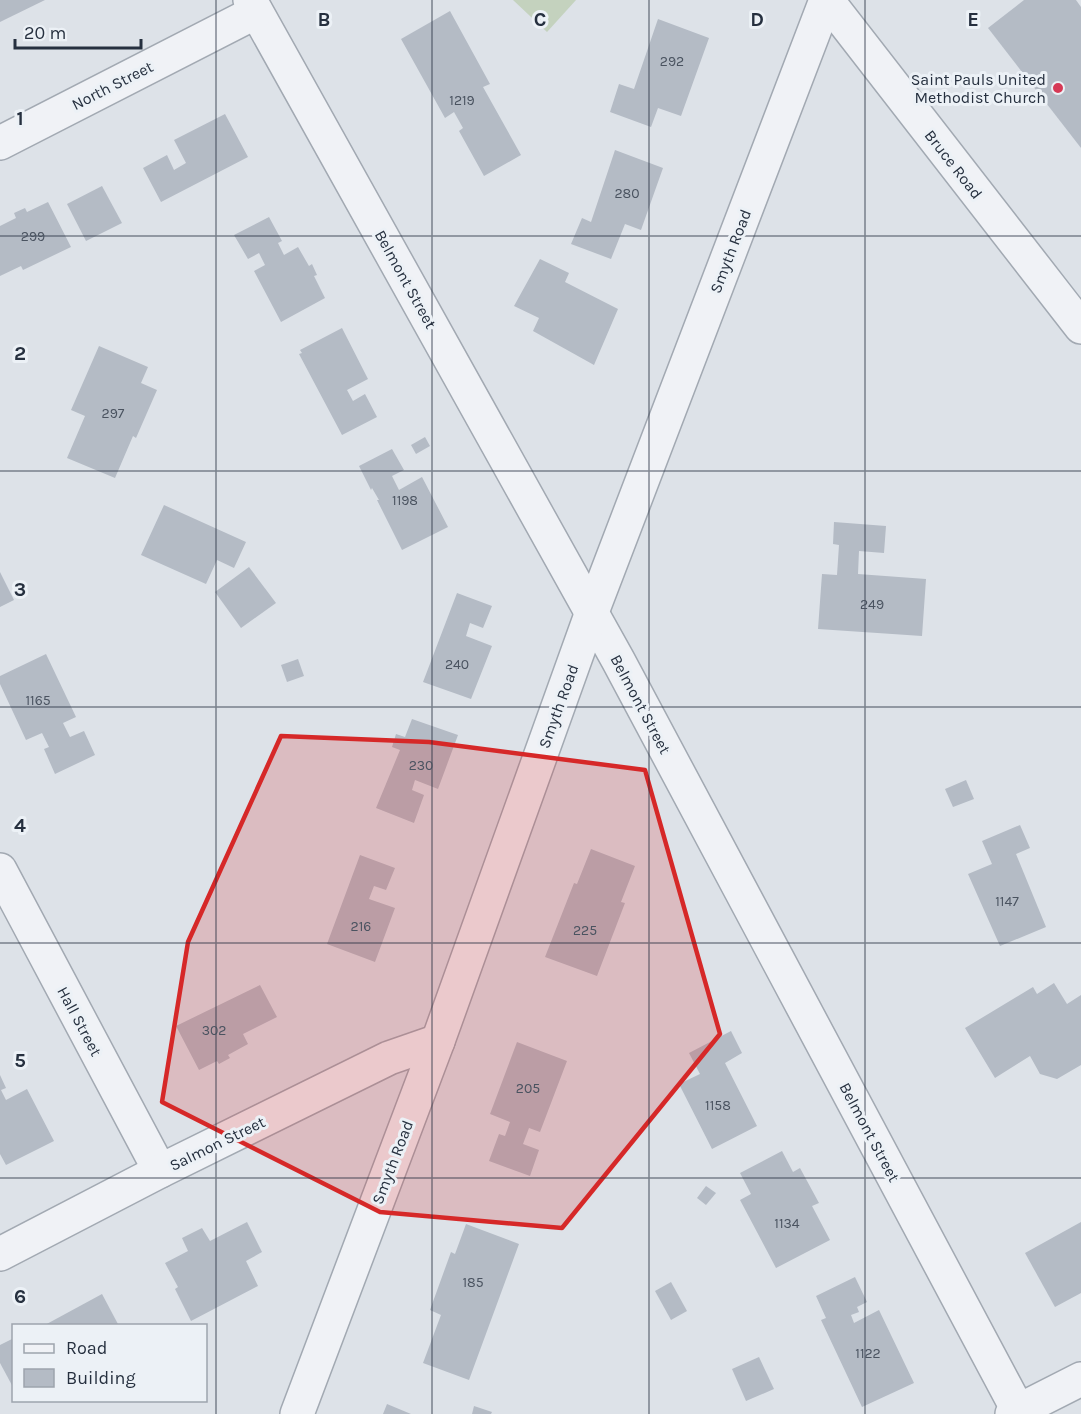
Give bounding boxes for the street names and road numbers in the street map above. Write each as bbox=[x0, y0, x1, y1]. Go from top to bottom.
street label: North Street bbox=[68, 57, 156, 114]
street label: Bruce Road bbox=[921, 126, 986, 203]
street label: Smyth Road bbox=[706, 207, 755, 296]
street label: Belmont Street bbox=[371, 227, 440, 332]
street label: Belmont Street bbox=[606, 651, 675, 757]
street label: Smyth Road bbox=[534, 661, 583, 751]
street label: Hall Street bbox=[53, 983, 106, 1059]
street label: Belmont Street bbox=[835, 1079, 904, 1185]
street label: Salmon Street bbox=[166, 1112, 268, 1175]
street label: Smyth Road bbox=[368, 1118, 417, 1207]

